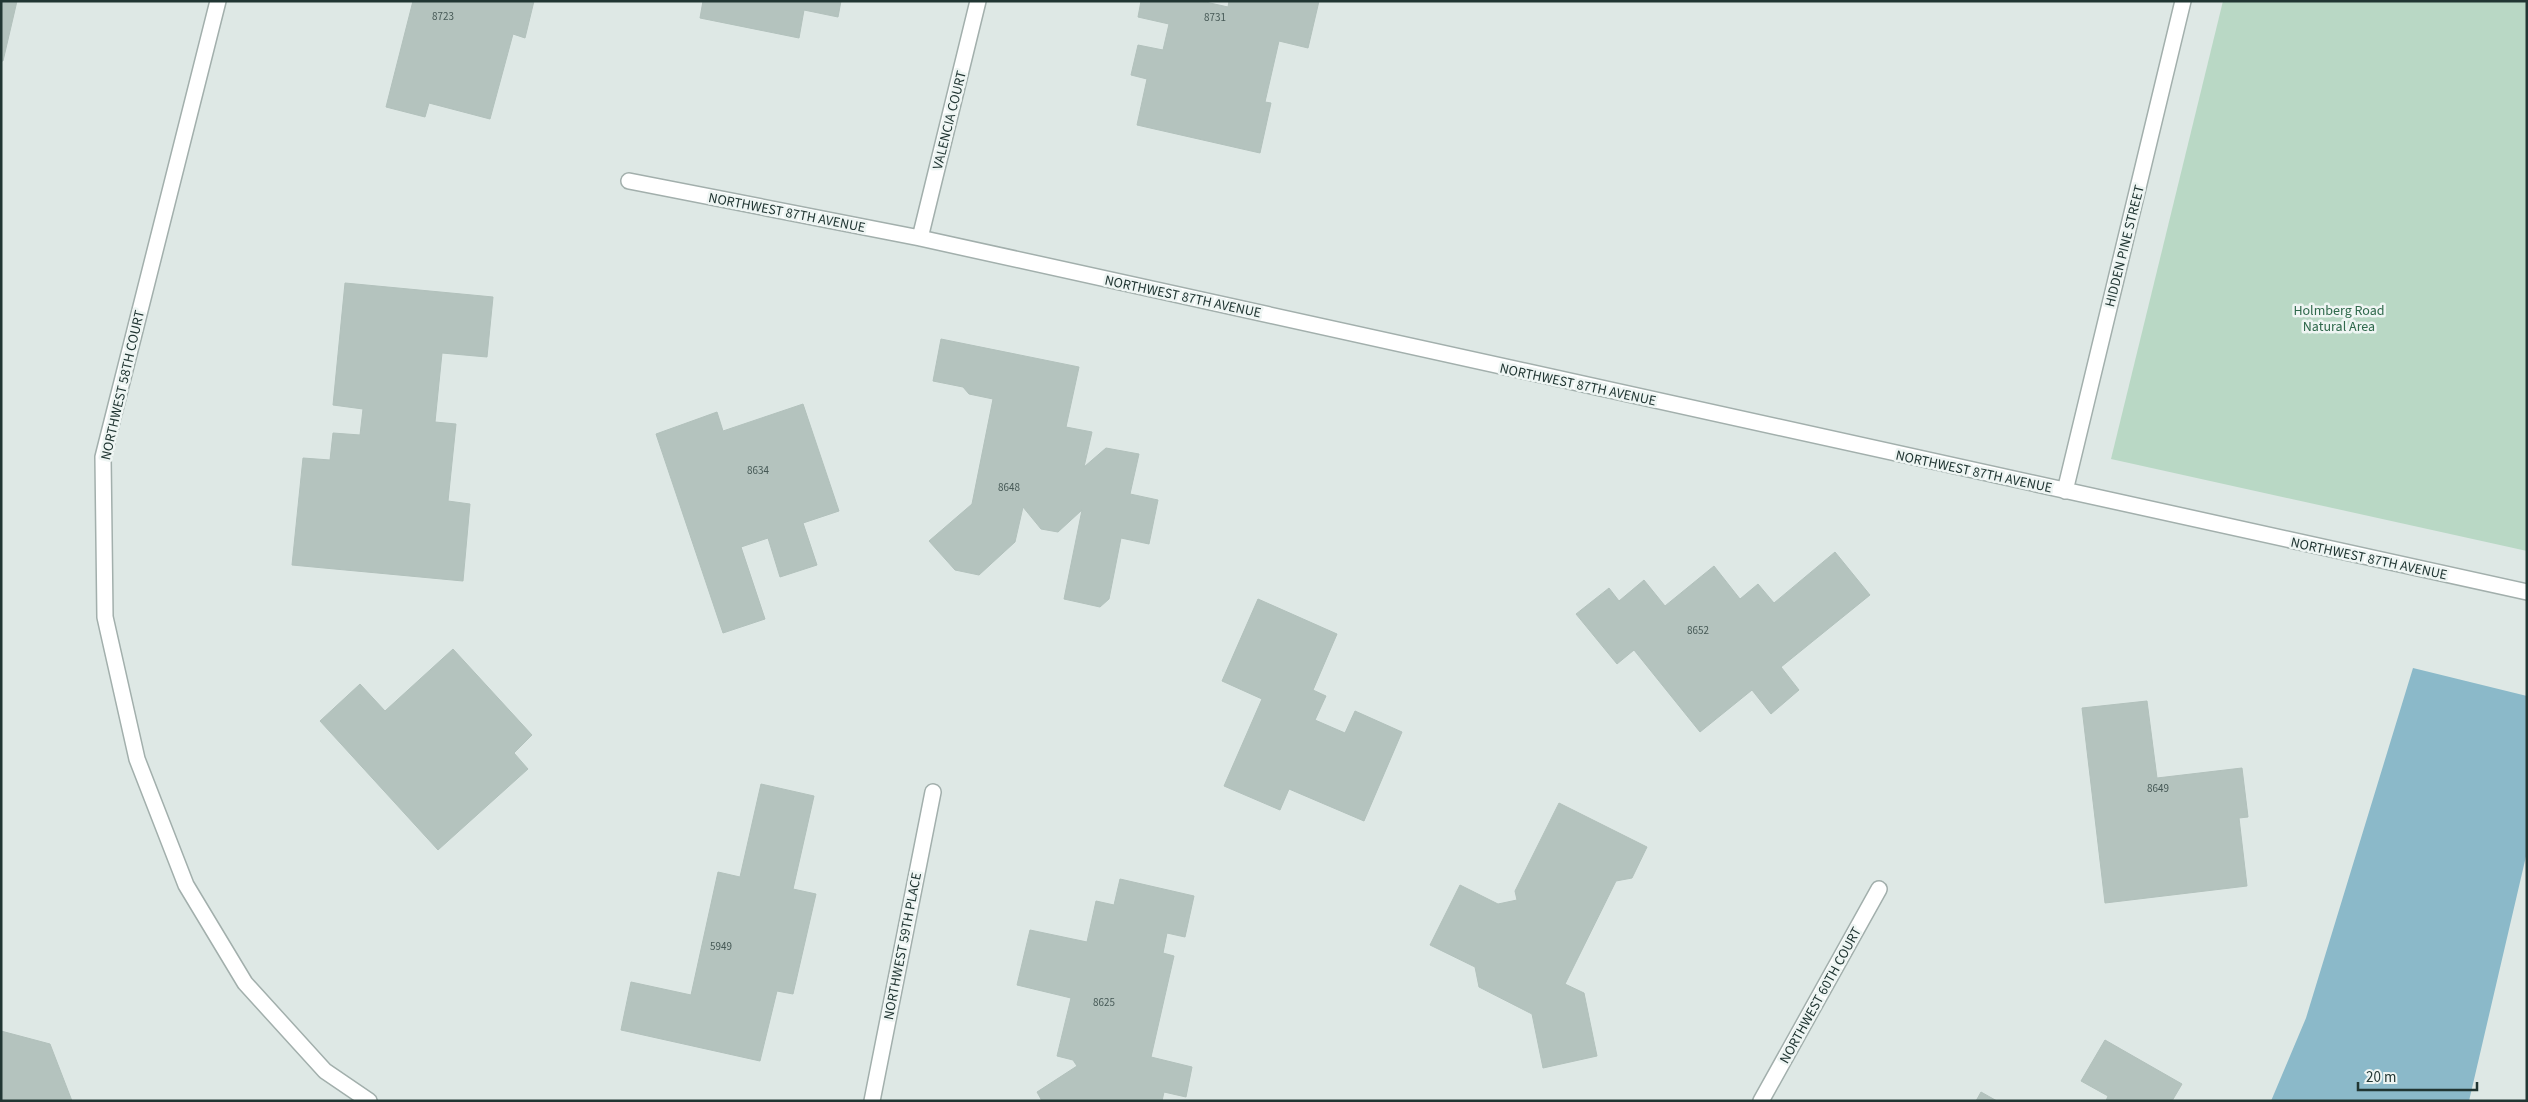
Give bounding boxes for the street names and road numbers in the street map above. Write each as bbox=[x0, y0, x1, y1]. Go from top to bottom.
street label: VALENCIA COURT bbox=[928, 68, 972, 172]
street label: HIDDEN PINE STREET bbox=[2100, 183, 2150, 309]
street label: NORTHWEST 87TH AVENUE bbox=[707, 188, 867, 238]
street label: NORTHWEST 87TH AVENUE bbox=[1103, 271, 1263, 323]
street label: NORTHWEST 58TH COURT bbox=[96, 308, 150, 462]
street label: NORTHWEST 87TH AVENUE bbox=[1498, 359, 1658, 411]
street label: NORTHWEST 87TH AVENUE bbox=[1894, 446, 2054, 498]
street label: NORTHWEST 87TH AVENUE bbox=[2289, 533, 2449, 585]
street label: NORTHWEST 59TH PLACE bbox=[879, 871, 927, 1022]
street label: NORTHWEST 60TH COURT bbox=[1775, 923, 1867, 1067]

